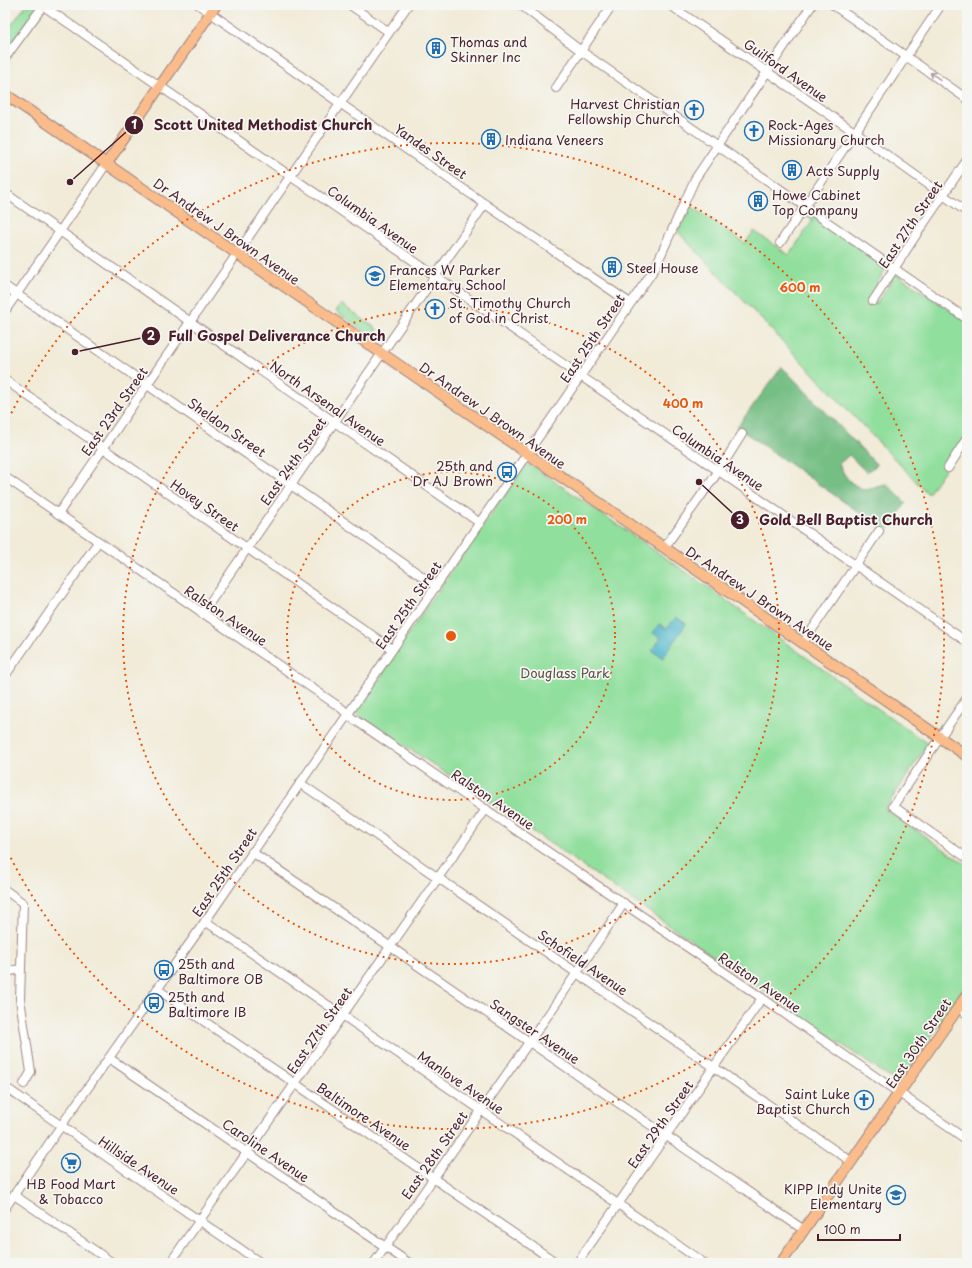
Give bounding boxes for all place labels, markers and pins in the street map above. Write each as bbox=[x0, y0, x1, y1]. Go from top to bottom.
place label: Thomas and Skinner Inc bbox=[450, 32, 527, 66]
building icon: Thomas and Skinner Inc bbox=[425, 37, 447, 59]
place label: Harvest Christian Fellowship Church bbox=[568, 94, 680, 128]
church icon: Harvest Christian Fellowship Church bbox=[683, 99, 705, 121]
callout: Scott United Methodist Church bbox=[124, 112, 381, 138]
place label: Rock-Ages Missionary Church bbox=[768, 115, 885, 149]
church icon: Rock-Ages Missionary Church bbox=[743, 120, 765, 142]
building icon: Indiana Veneers bbox=[480, 128, 502, 150]
place label: Indiana Veneers bbox=[505, 130, 604, 149]
building icon: Acts Supply bbox=[781, 159, 803, 181]
place label: Acts Supply bbox=[806, 161, 880, 180]
place label: Howe Cabinet Top Company bbox=[772, 185, 861, 219]
building icon: Howe Cabinet Top Company bbox=[747, 190, 769, 212]
building icon: Steel House bbox=[601, 256, 623, 278]
place label: Steel House bbox=[626, 258, 699, 277]
place label: Frances W Parker Elementary School bbox=[389, 260, 506, 294]
school or university icon: Frances W Parker Elementary School bbox=[364, 265, 386, 287]
place label: St. Timothy Church of God in Christ bbox=[449, 293, 571, 327]
church icon: St. Timothy Church of God in Christ bbox=[424, 298, 446, 320]
callout: Full Gospel Deliverance Church bbox=[141, 323, 394, 349]
place label: 25th and Dr AJ Brown bbox=[413, 456, 493, 490]
bus stop icon: 25th and Dr AJ Brown bbox=[496, 461, 518, 483]
callout: Gold Bell Baptist Church bbox=[730, 507, 942, 533]
centre of rings bbox=[444, 629, 458, 643]
place label: 25th and Baltimore OB bbox=[178, 954, 263, 988]
bus stop icon: 25th and Baltimore OB bbox=[153, 959, 175, 981]
place label: 25th and Baltimore IB bbox=[168, 987, 246, 1021]
bus stop icon: 25th and Baltimore IB bbox=[143, 992, 165, 1014]
place label: Saint Luke Baptist Church bbox=[756, 1084, 850, 1118]
church icon: Saint Luke Baptist Church bbox=[853, 1089, 875, 1111]
supermarket icon: HB Food Mart & Tobacco bbox=[60, 1152, 82, 1174]
place label: HB Food Mart & Tobacco bbox=[27, 1174, 115, 1208]
place label: KIPP Indy Unite Elementary bbox=[784, 1179, 882, 1213]
school or university icon: KIPP Indy Unite Elementary bbox=[885, 1184, 907, 1206]

